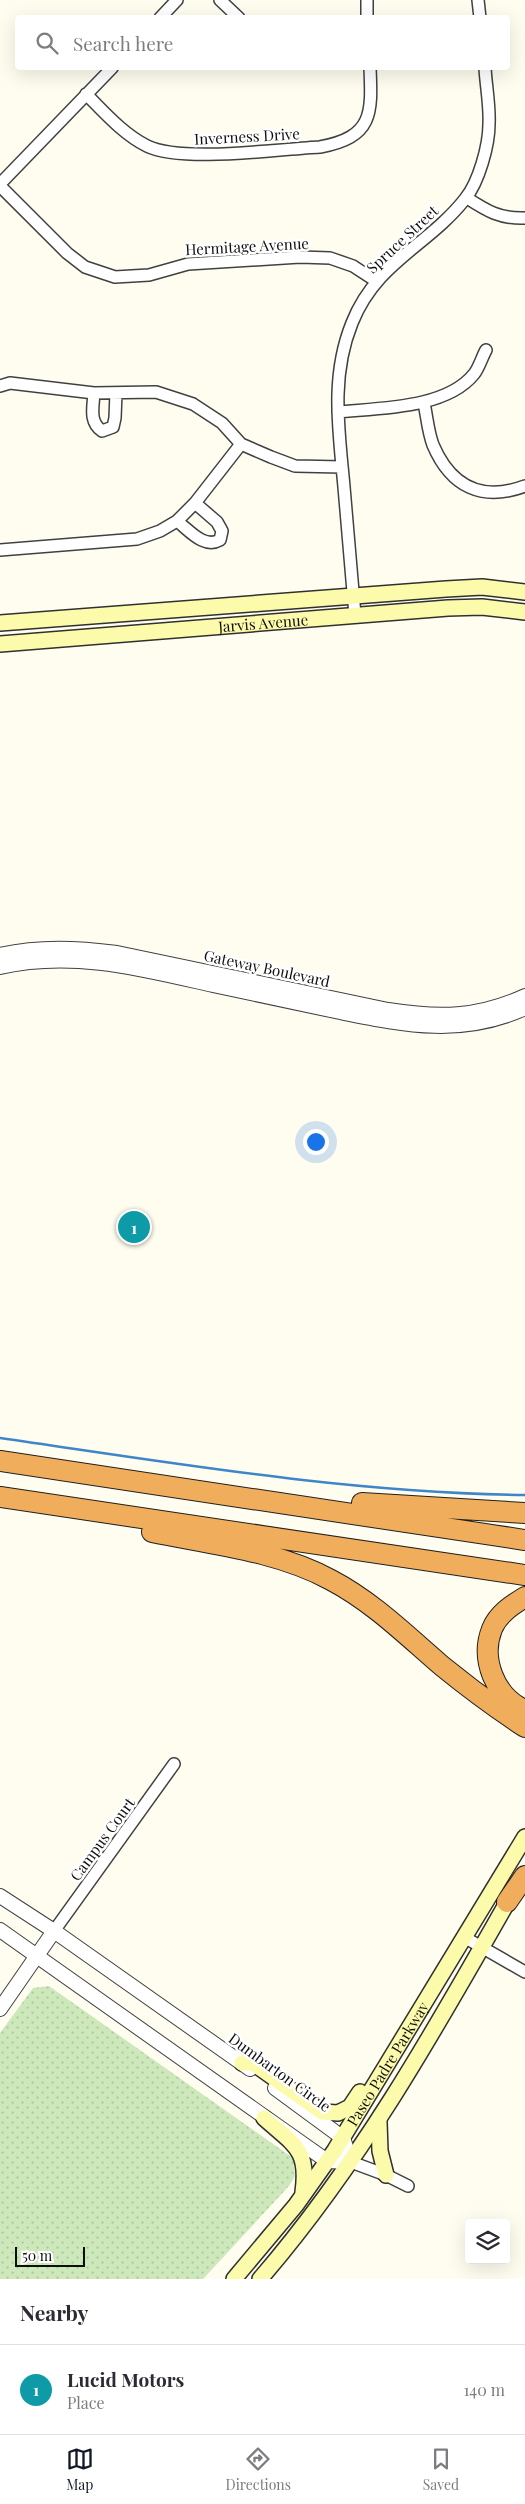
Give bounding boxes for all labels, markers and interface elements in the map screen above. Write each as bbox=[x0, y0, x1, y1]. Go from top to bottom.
search box bbox=[15, 15, 510, 70]
icon: search bbox=[33, 29, 61, 57]
text: Search here bbox=[73, 30, 173, 56]
street label: Inverness Drive bbox=[194, 123, 300, 149]
street label: Spruce Street bbox=[362, 200, 443, 277]
street label: Hermitage Avenue bbox=[185, 233, 309, 259]
street label: Jarvis Avenue bbox=[217, 609, 309, 637]
street label: Gateway Boulevard bbox=[202, 945, 332, 991]
your location bbox=[303, 1129, 329, 1155]
pin: 1 bbox=[118, 1208, 150, 1246]
street label: Campus Court bbox=[65, 1793, 139, 1885]
street label: Paseo Padre Parkway bbox=[342, 1997, 433, 2130]
street label: Dumbarton Circle bbox=[225, 2028, 335, 2116]
map controls bbox=[465, 2219, 510, 2264]
button: layers bbox=[465, 2219, 510, 2264]
scale bar bbox=[15, 2244, 85, 2267]
text: 50 m bbox=[22, 2246, 52, 2265]
text: Nearby bbox=[20, 2298, 89, 2326]
text: Lucid Motors bbox=[67, 2366, 184, 2392]
text: 1 bbox=[33, 2379, 39, 2400]
text: 140 m bbox=[463, 2379, 505, 2400]
text: Place bbox=[67, 2392, 105, 2413]
tab: Map bbox=[66, 2445, 94, 2494]
tab: Directions bbox=[226, 2445, 291, 2494]
tab: Saved bbox=[423, 2445, 459, 2494]

